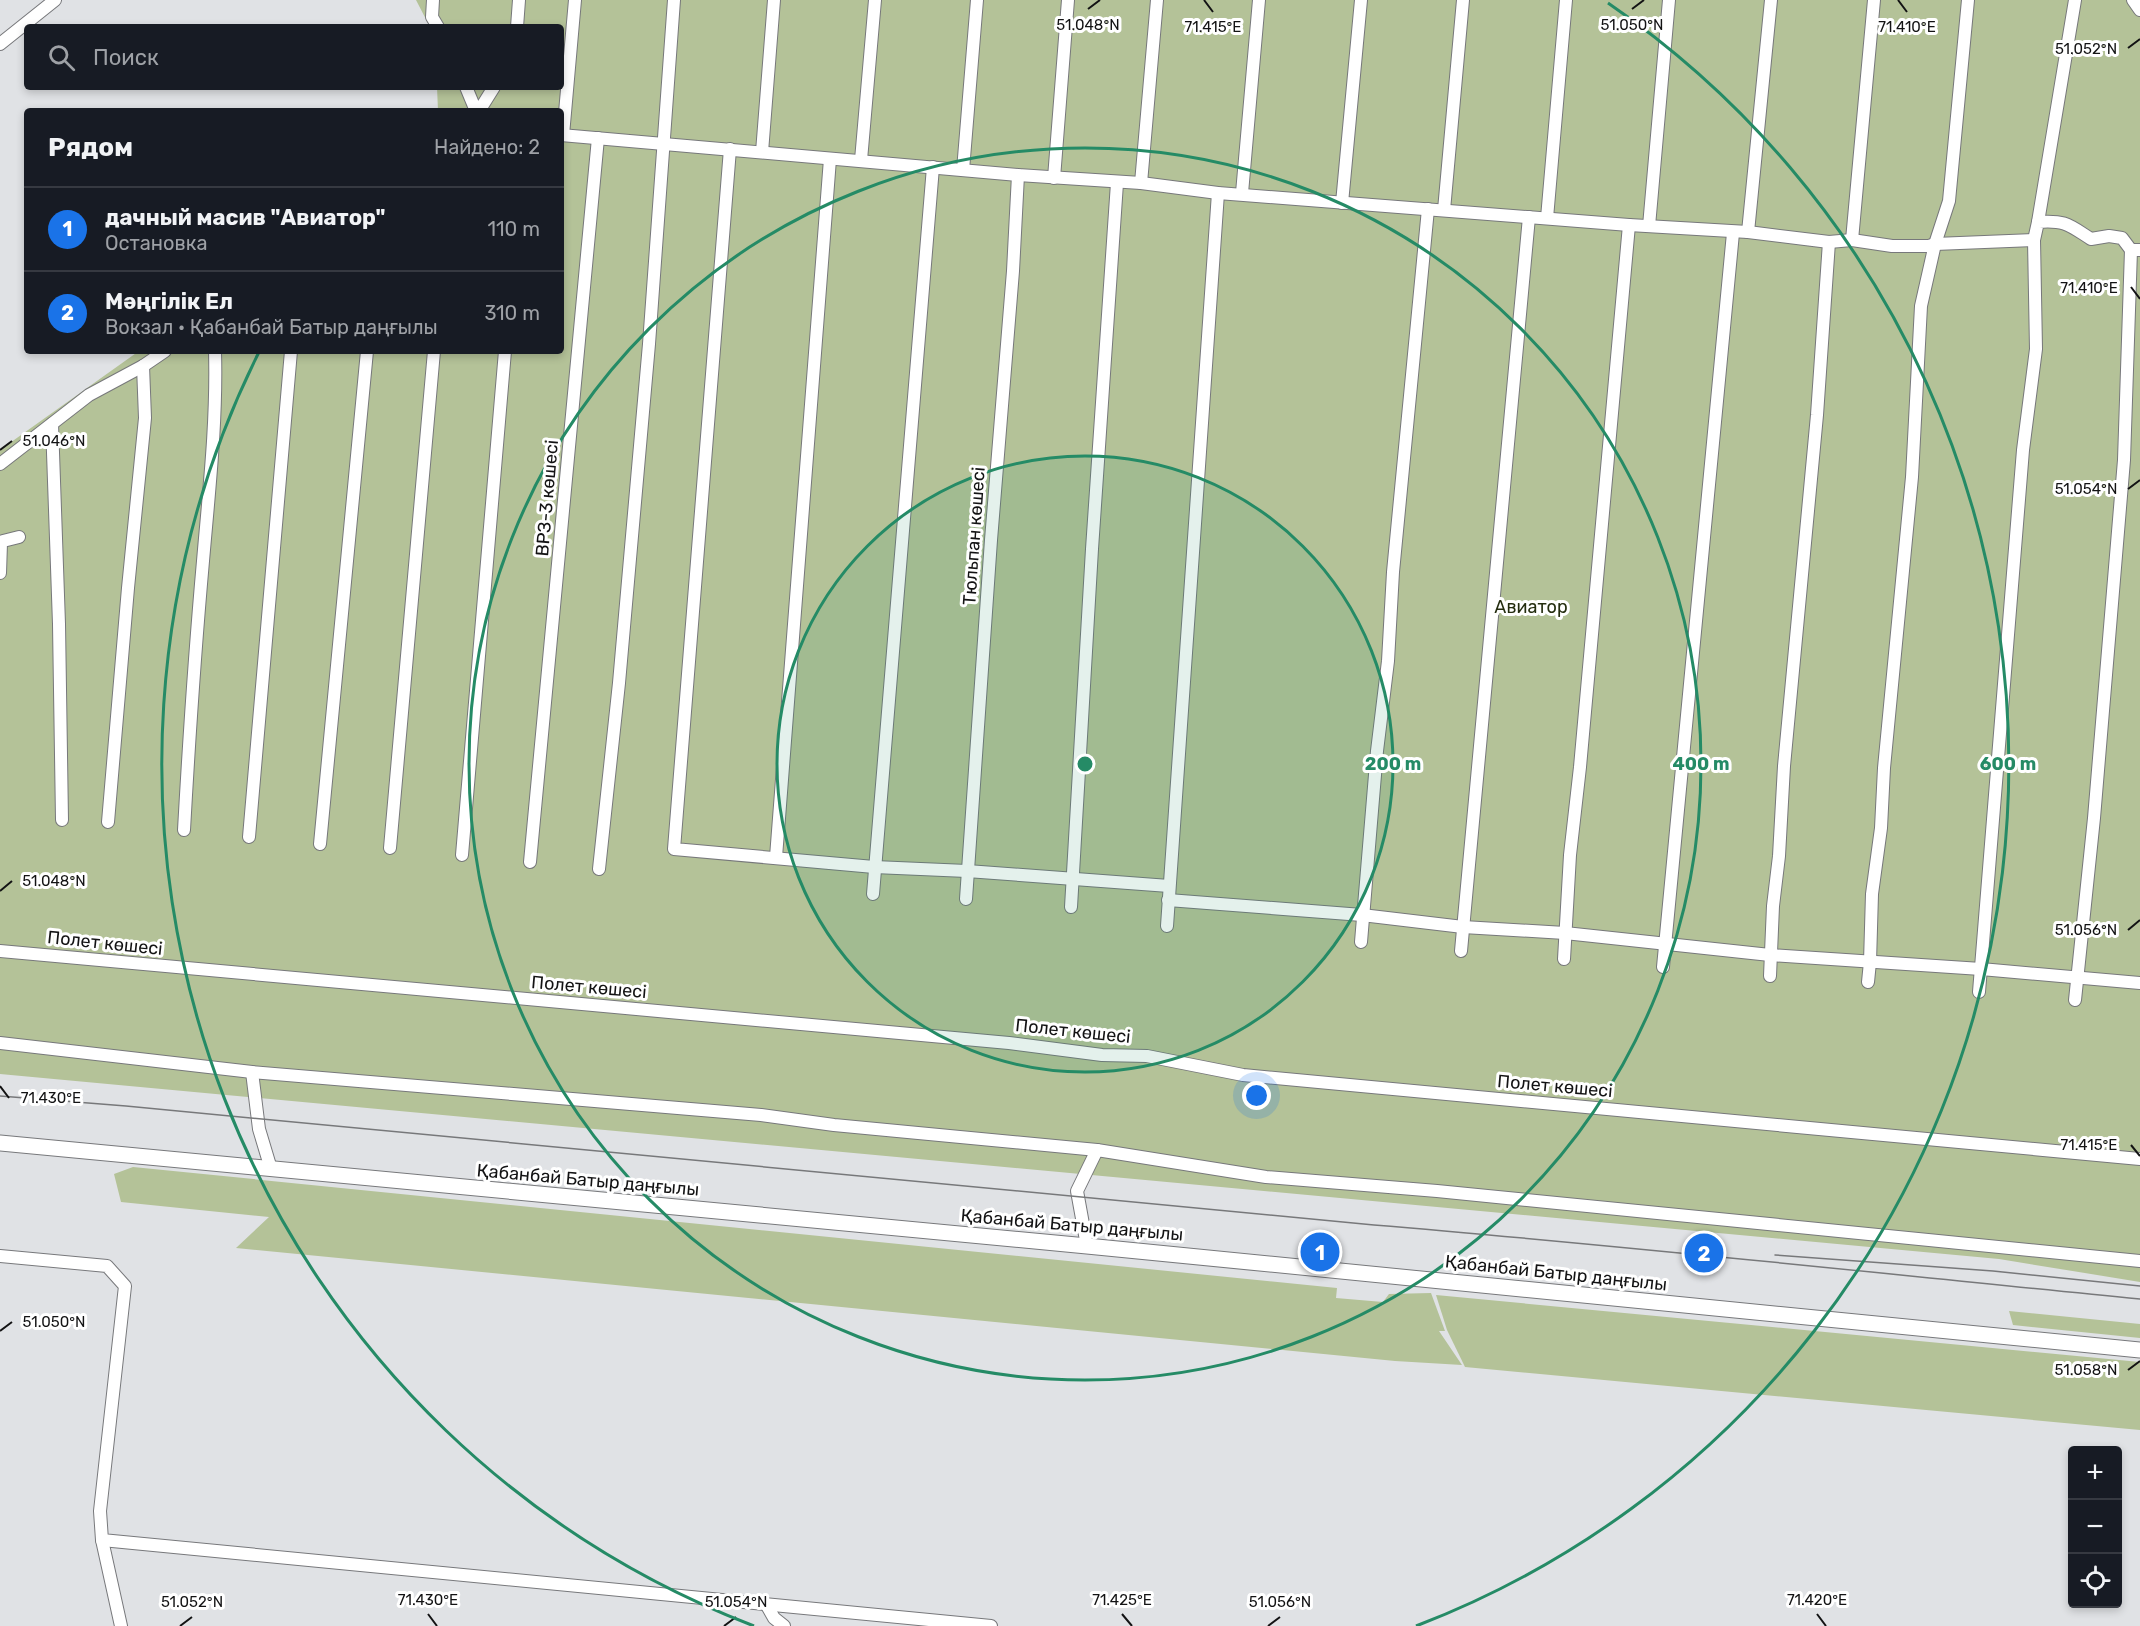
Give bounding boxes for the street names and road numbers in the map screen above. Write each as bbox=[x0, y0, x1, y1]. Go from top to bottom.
street label: ВРЗ-3 көшесі bbox=[531, 439, 563, 557]
street label: Тюльпан көшесі bbox=[958, 466, 990, 606]
street label: Полет көшесі bbox=[46, 926, 164, 960]
street label: Полет көшесі bbox=[530, 971, 648, 1003]
street label: Полет көшесі bbox=[1014, 1014, 1132, 1048]
street label: Полет көшесі bbox=[1496, 1070, 1614, 1102]
street label: Қабанбай Батыр даңғылы bbox=[476, 1159, 700, 1201]
street label: Қабанбай Батыр даңғылы bbox=[960, 1204, 1184, 1246]
street label: Қабанбай Батыр даңғылы bbox=[1444, 1250, 1668, 1296]

